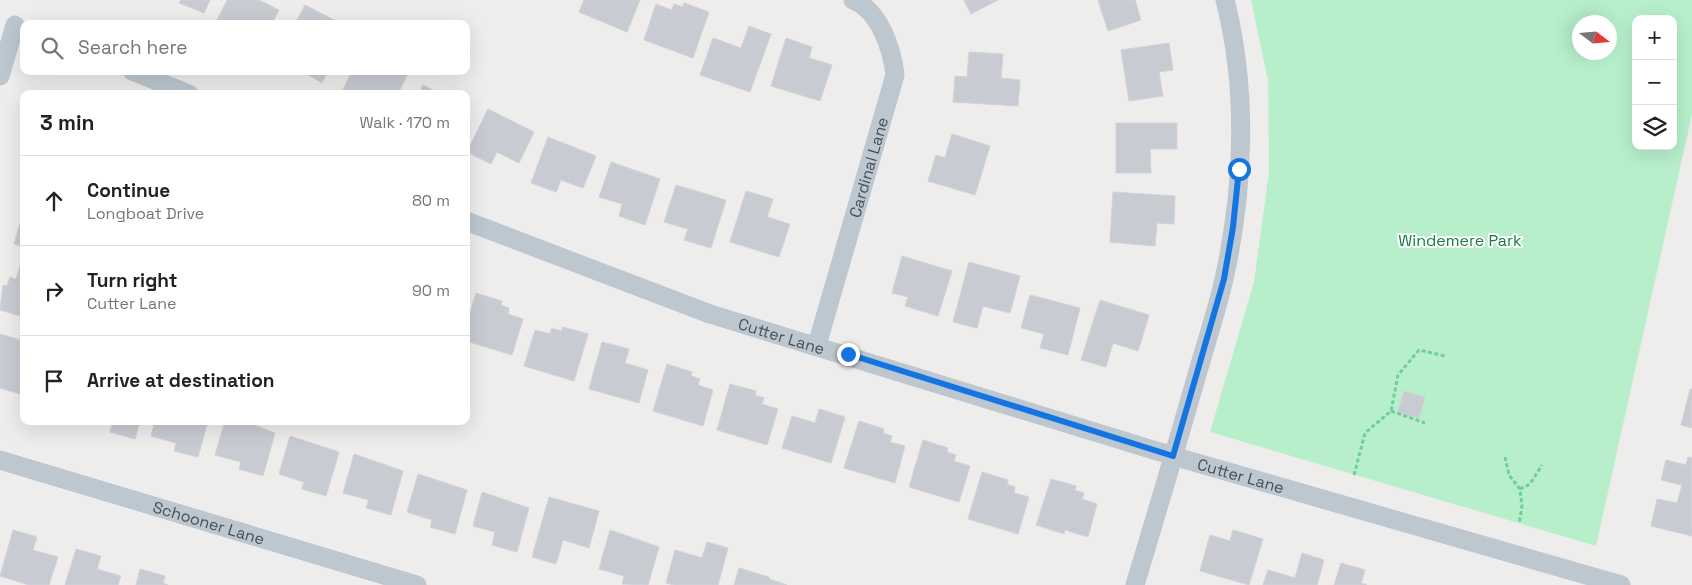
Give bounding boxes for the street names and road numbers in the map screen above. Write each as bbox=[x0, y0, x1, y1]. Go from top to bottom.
street label: Cardinal Lane bbox=[844, 115, 893, 220]
street label: Cutter Lane bbox=[736, 313, 827, 360]
street label: Cutter Lane bbox=[1195, 454, 1287, 498]
street label: Schooner Lane bbox=[150, 496, 267, 550]

